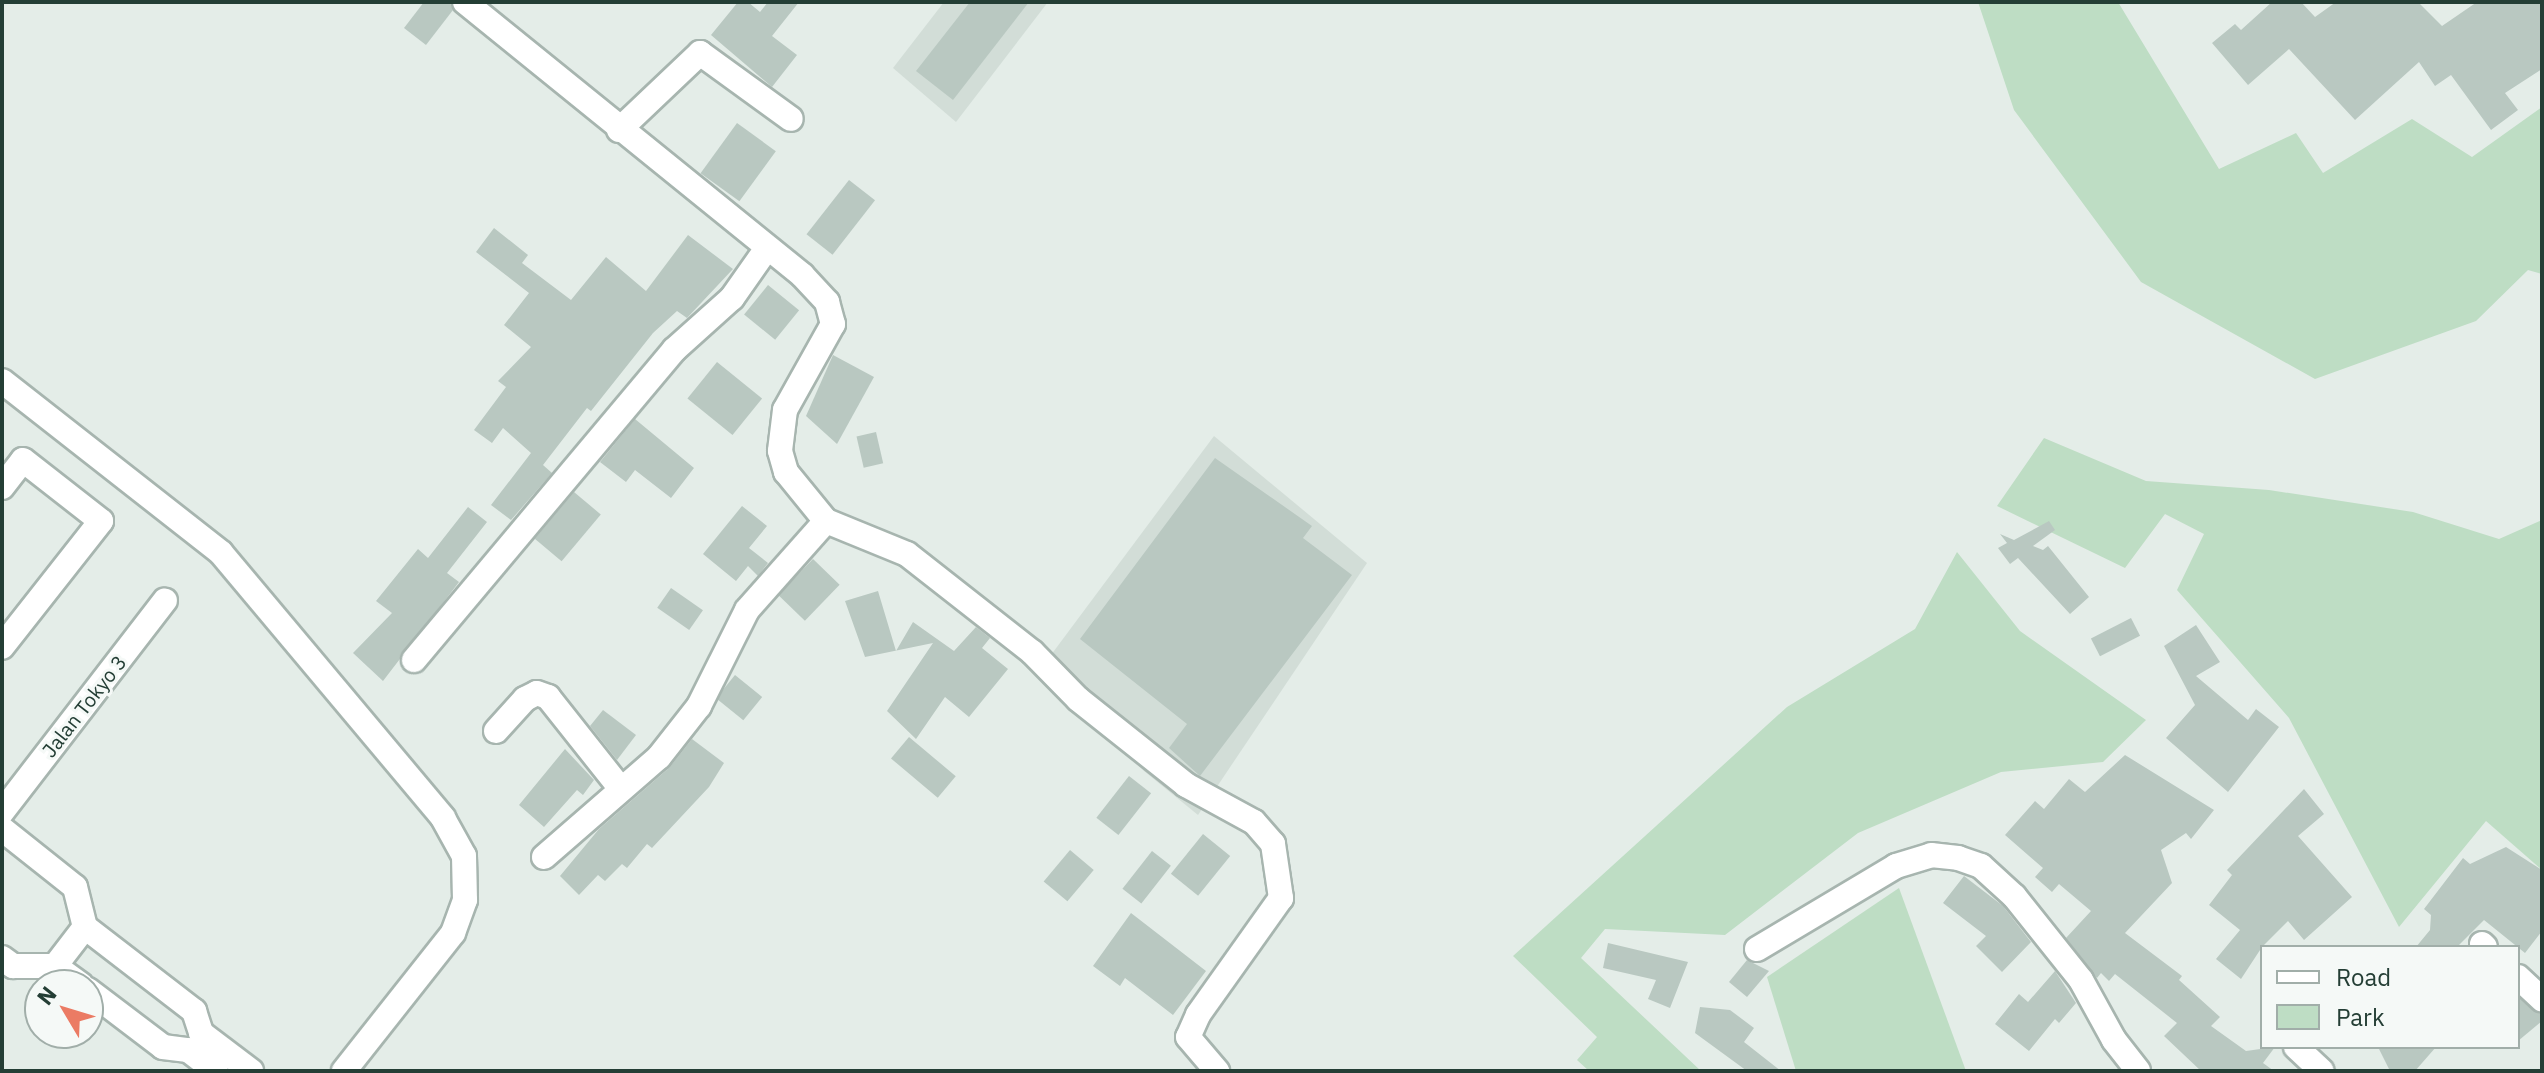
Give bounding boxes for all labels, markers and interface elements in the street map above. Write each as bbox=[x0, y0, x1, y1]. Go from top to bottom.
street label: Jalan Tokyo 3 bbox=[37, 650, 131, 762]
legend bbox=[2260, 945, 2520, 1049]
text: Road bbox=[2336, 961, 2391, 993]
north arrow bbox=[24, 969, 104, 1049]
text: N bbox=[30, 980, 63, 1010]
text: Park bbox=[2336, 1001, 2385, 1033]

